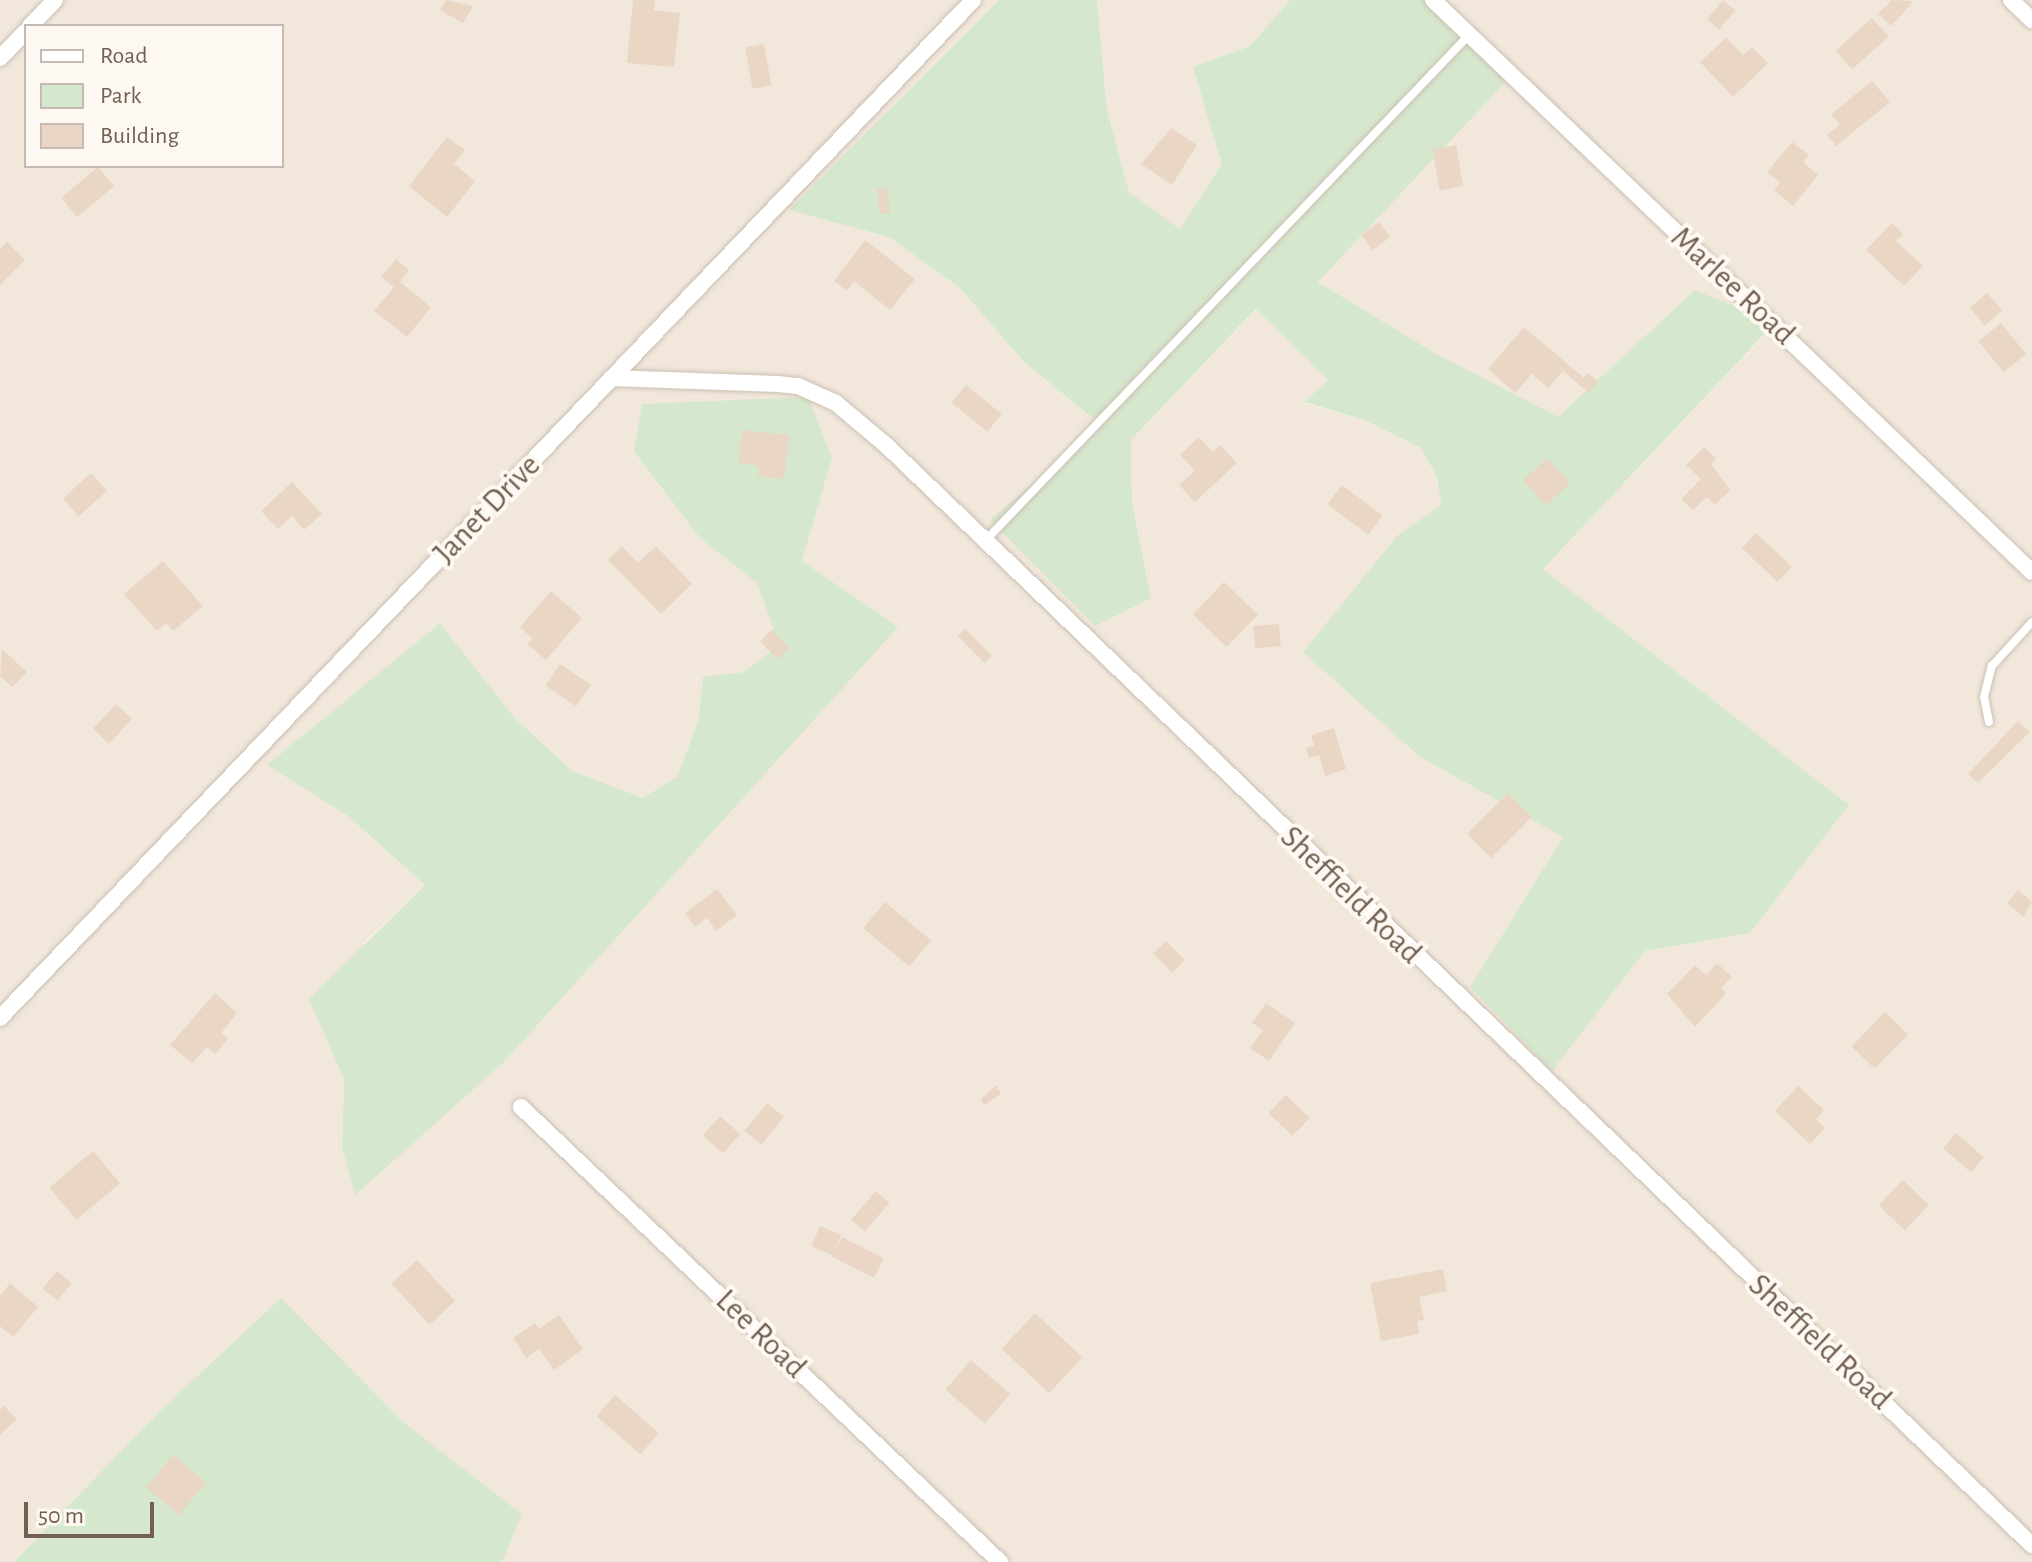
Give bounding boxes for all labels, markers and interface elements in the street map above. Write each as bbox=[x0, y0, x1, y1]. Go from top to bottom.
legend bbox=[24, 24, 284, 168]
text: Road bbox=[100, 44, 148, 68]
text: Park bbox=[100, 84, 141, 108]
text: Building bbox=[100, 124, 179, 148]
street label: Marlee Road bbox=[1663, 219, 1803, 353]
street label: Janet Drive bbox=[426, 446, 548, 572]
street label: Sheffield Road bbox=[1272, 818, 1430, 972]
street label: Sheffield Road bbox=[1740, 1266, 1900, 1418]
street label: Lee Road bbox=[708, 1282, 814, 1386]
scale bar bbox=[28, 1486, 158, 1536]
text: 50 m bbox=[38, 1504, 84, 1528]

